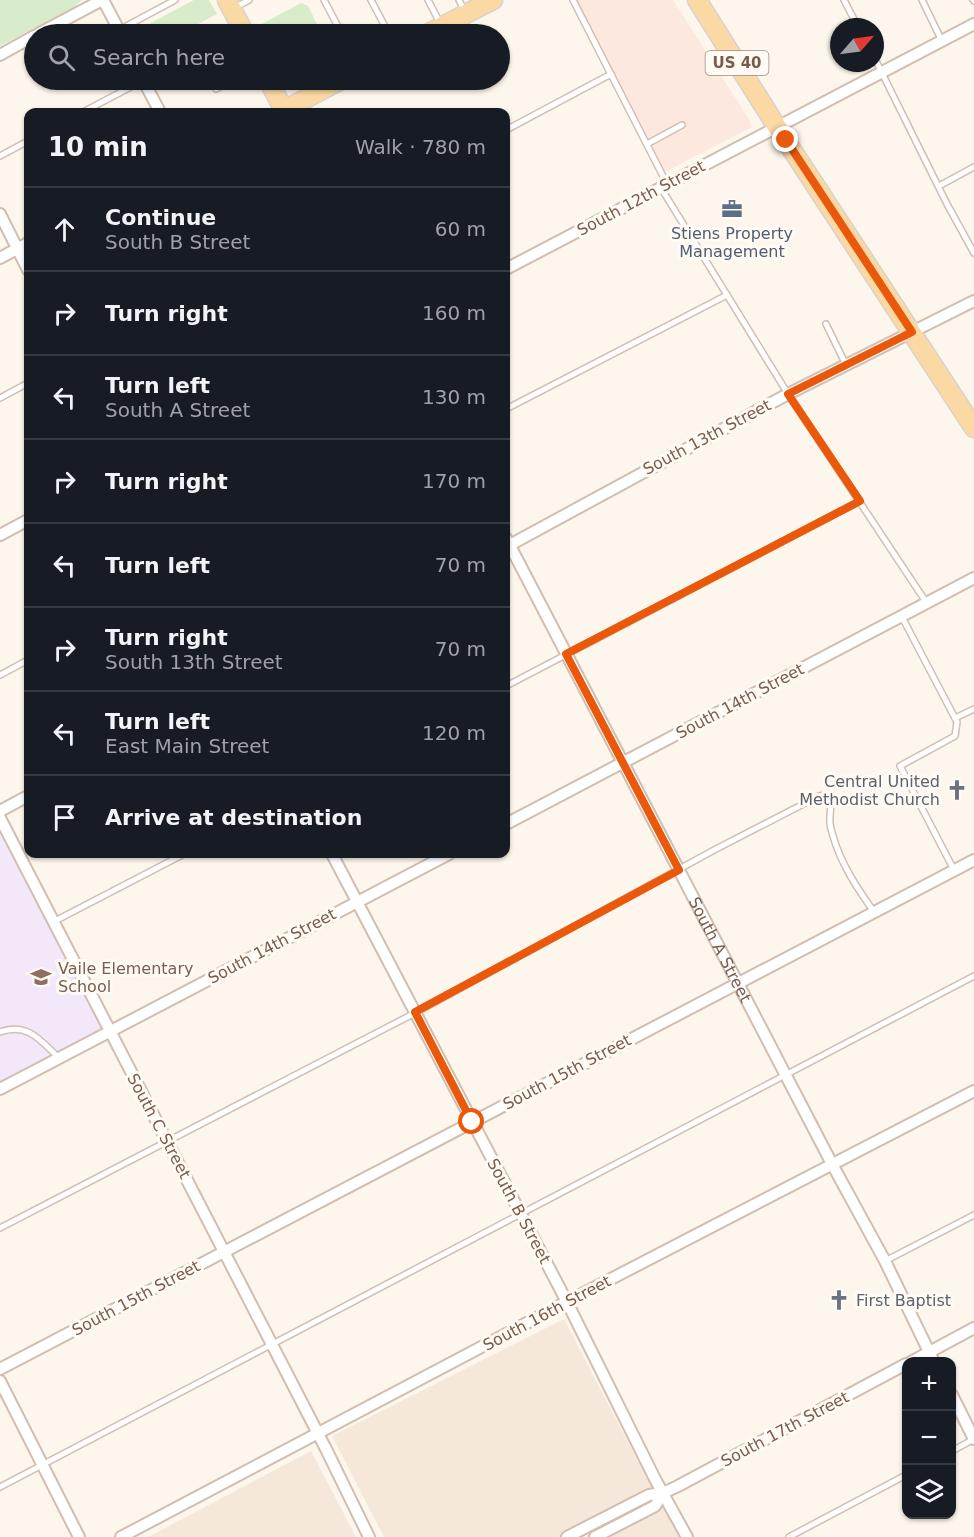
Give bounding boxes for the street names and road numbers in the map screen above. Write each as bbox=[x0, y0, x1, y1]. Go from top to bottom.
road number: US 40 bbox=[706, 51, 768, 75]
street label: South 12th Street bbox=[574, 156, 708, 240]
street label: South 13th Street bbox=[640, 395, 774, 479]
street label: South 14th Street bbox=[673, 659, 807, 743]
street label: South A Street bbox=[685, 894, 756, 1006]
street label: South 14th Street bbox=[205, 904, 339, 988]
street label: South 15th Street bbox=[500, 1030, 634, 1114]
street label: South C Street bbox=[123, 1070, 195, 1182]
street label: South B Street bbox=[483, 1155, 555, 1267]
street label: South 15th Street bbox=[69, 1256, 203, 1340]
street label: South 16th Street bbox=[480, 1271, 614, 1355]
street label: South 17th Street bbox=[718, 1387, 852, 1471]

